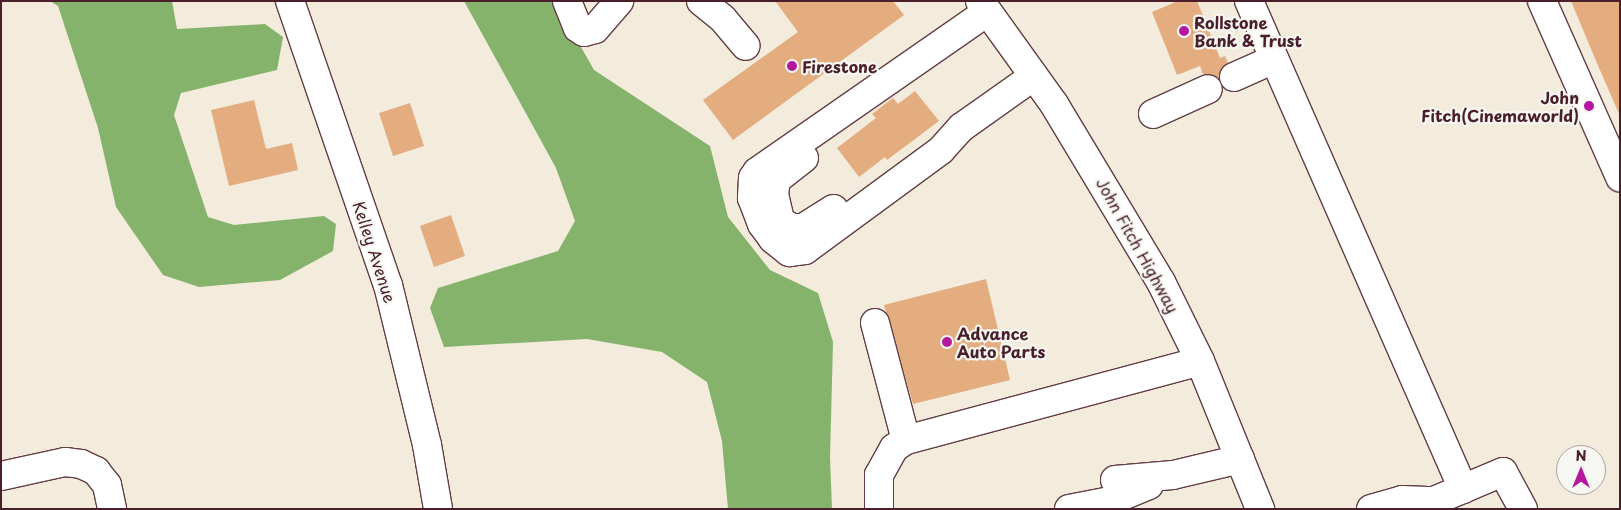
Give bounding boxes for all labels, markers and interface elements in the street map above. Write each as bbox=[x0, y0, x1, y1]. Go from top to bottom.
place label: Rollstone Bank & Trust bbox=[1194, 12, 1302, 50]
marker: Rollstone Bank & Trust bbox=[1178, 25, 1190, 37]
place label: Firestone bbox=[802, 56, 877, 76]
marker: Firestone bbox=[786, 60, 798, 72]
place label: John Fitch(Cinemaworld) bbox=[1421, 87, 1579, 125]
marker: John Fitch(Cinemaworld) bbox=[1583, 100, 1595, 112]
street label: John Fitch Highway bbox=[1093, 174, 1183, 316]
street label: Kelley Avenue bbox=[350, 199, 400, 305]
place label: Advance Auto Parts bbox=[957, 323, 1046, 361]
marker: Advance Auto Parts bbox=[941, 336, 953, 348]
north arrow bbox=[1556, 445, 1606, 495]
text: N bbox=[1575, 445, 1587, 466]

